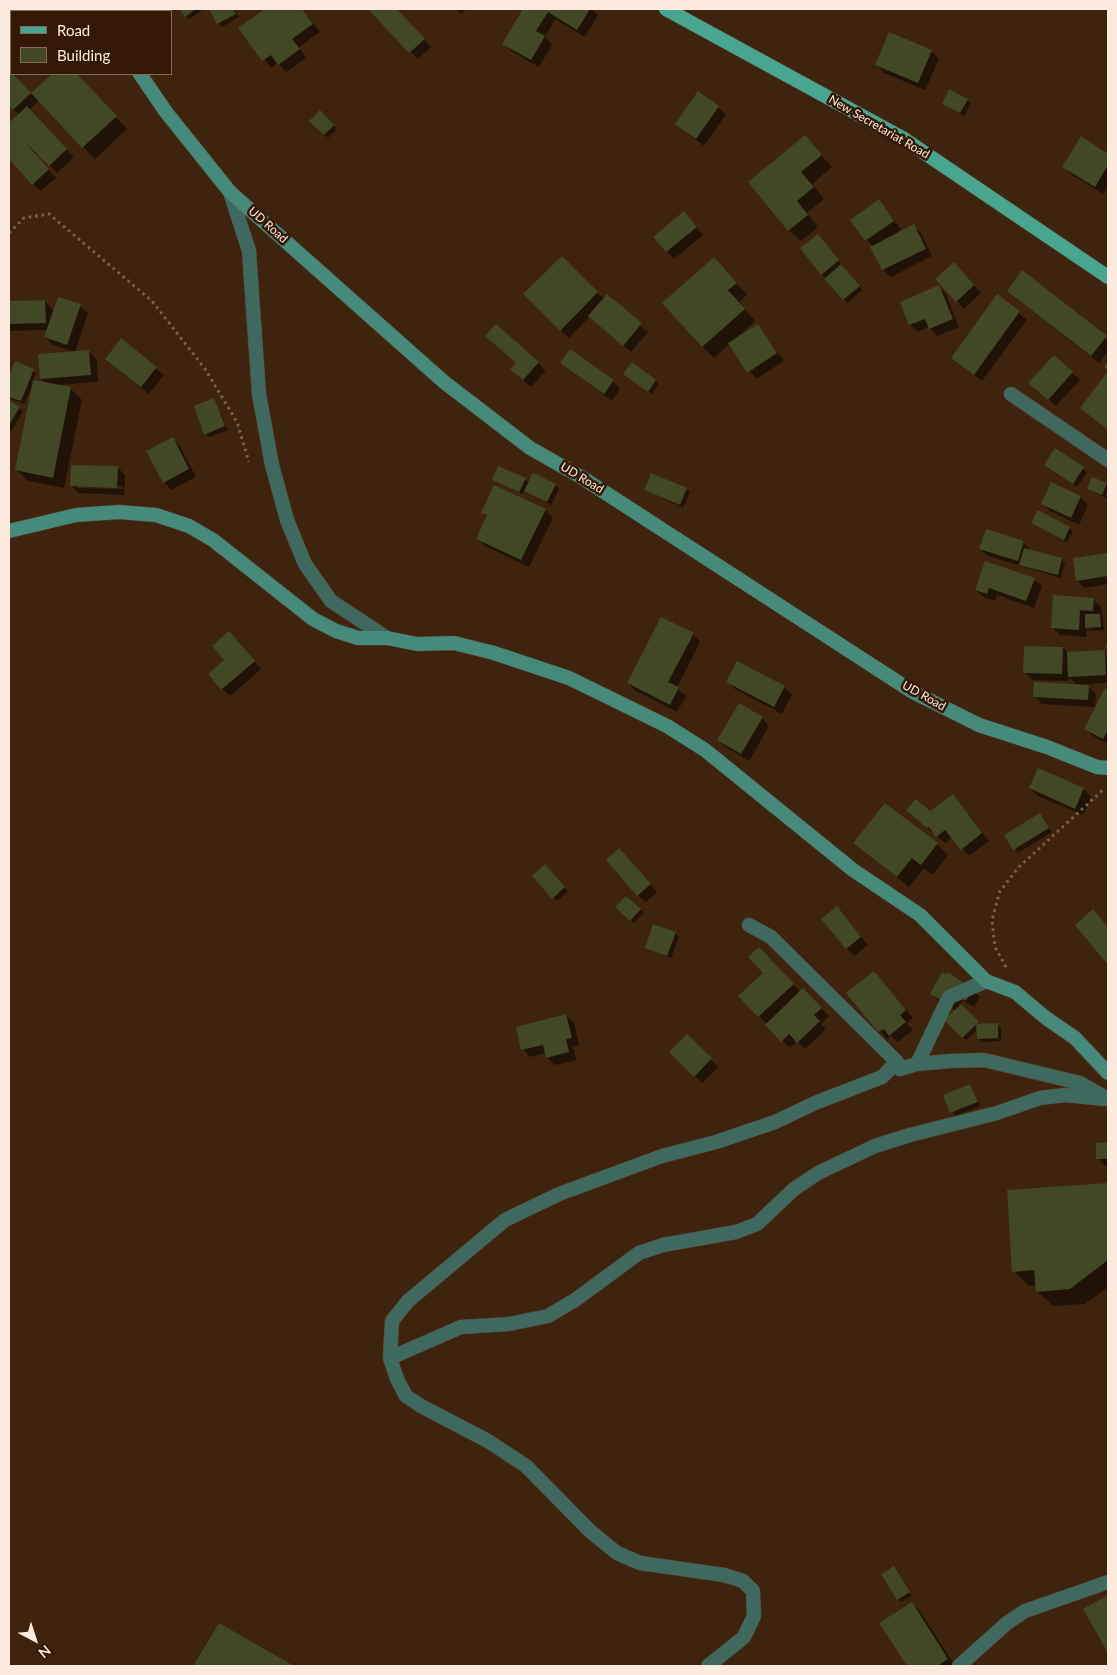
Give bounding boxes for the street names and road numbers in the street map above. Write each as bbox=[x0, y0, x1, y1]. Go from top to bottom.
street label: New Secretariat Road bbox=[826, 92, 932, 162]
street label: UD Road bbox=[245, 204, 291, 246]
street label: UD Road bbox=[558, 460, 606, 496]
street label: UD Road bbox=[900, 678, 948, 714]

